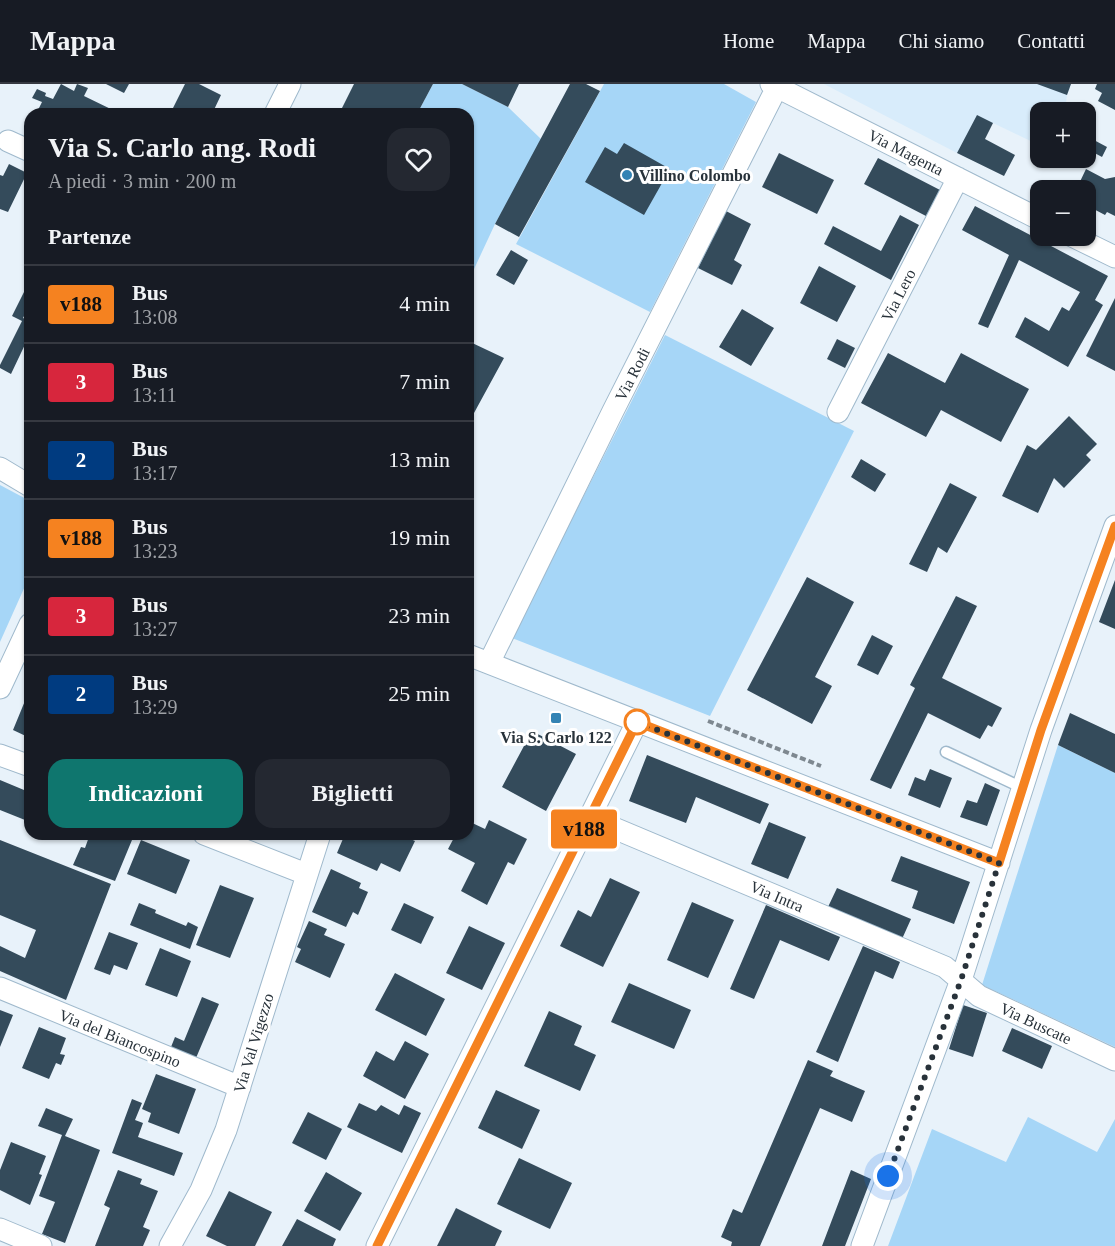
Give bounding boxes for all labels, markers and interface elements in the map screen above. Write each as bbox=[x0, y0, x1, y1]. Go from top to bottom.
text: Mappa bbox=[30, 25, 116, 56]
text: Home bbox=[723, 29, 774, 53]
text: Mappa bbox=[807, 29, 866, 53]
text: Chi siamo bbox=[899, 29, 984, 53]
text: Contatti bbox=[1017, 29, 1085, 53]
map controls bbox=[1030, 102, 1096, 246]
button: + bbox=[1030, 102, 1096, 168]
street label: Via Magenta bbox=[865, 126, 946, 180]
button: heart bbox=[387, 128, 450, 191]
text: Via S. Carlo ang. Rodi bbox=[48, 132, 316, 163]
place label: Villino Colombo bbox=[639, 167, 751, 184]
marker: Villino Colombo bbox=[620, 168, 634, 182]
text: A piedi · 3 min · 200 m bbox=[48, 170, 236, 192]
button: − bbox=[1030, 180, 1096, 246]
text: Partenze bbox=[48, 224, 131, 249]
street label: Via Lero bbox=[878, 266, 919, 324]
text: Bus bbox=[132, 280, 167, 305]
text: 4 min bbox=[399, 291, 450, 316]
text: v188 bbox=[60, 292, 102, 316]
text: 13:08 bbox=[132, 306, 178, 328]
street label: Via Rodi bbox=[612, 344, 653, 404]
text: Bus bbox=[132, 358, 167, 383]
text: 7 min bbox=[399, 369, 450, 394]
text: 3 bbox=[76, 370, 86, 394]
text: 13:11 bbox=[132, 384, 177, 406]
text: Bus bbox=[132, 436, 167, 461]
text: 13 min bbox=[388, 447, 450, 472]
text: 2 bbox=[76, 448, 86, 472]
text: 13:17 bbox=[132, 462, 178, 484]
text: Bus bbox=[132, 514, 167, 539]
text: 19 min bbox=[388, 525, 450, 550]
text: v188 bbox=[60, 526, 102, 550]
text: 13:23 bbox=[132, 540, 178, 562]
text: Bus bbox=[132, 592, 167, 617]
text: 23 min bbox=[388, 603, 450, 628]
text: 3 bbox=[76, 604, 86, 628]
text: 13:27 bbox=[132, 618, 178, 640]
text: Bus bbox=[132, 670, 167, 695]
text: 25 min bbox=[388, 681, 450, 706]
text: 2 bbox=[76, 682, 86, 706]
text: 13:29 bbox=[132, 696, 178, 718]
unlabelled marker bbox=[624, 709, 650, 735]
marker: Via S. Carlo 122 bbox=[549, 711, 563, 725]
place label: Via S. Carlo 122 bbox=[500, 729, 612, 746]
button: Indicazioni bbox=[48, 759, 243, 828]
button: Biglietti bbox=[255, 759, 450, 828]
line badge: v188 bbox=[542, 810, 626, 848]
text: v188 bbox=[563, 817, 605, 841]
street label: Via Intra bbox=[748, 878, 806, 915]
street label: Via Val Vigezzo bbox=[230, 991, 278, 1095]
street label: Via Buscate bbox=[997, 1000, 1074, 1047]
street label: Via del Biancospino bbox=[56, 1006, 183, 1072]
your location bbox=[873, 1161, 903, 1191]

